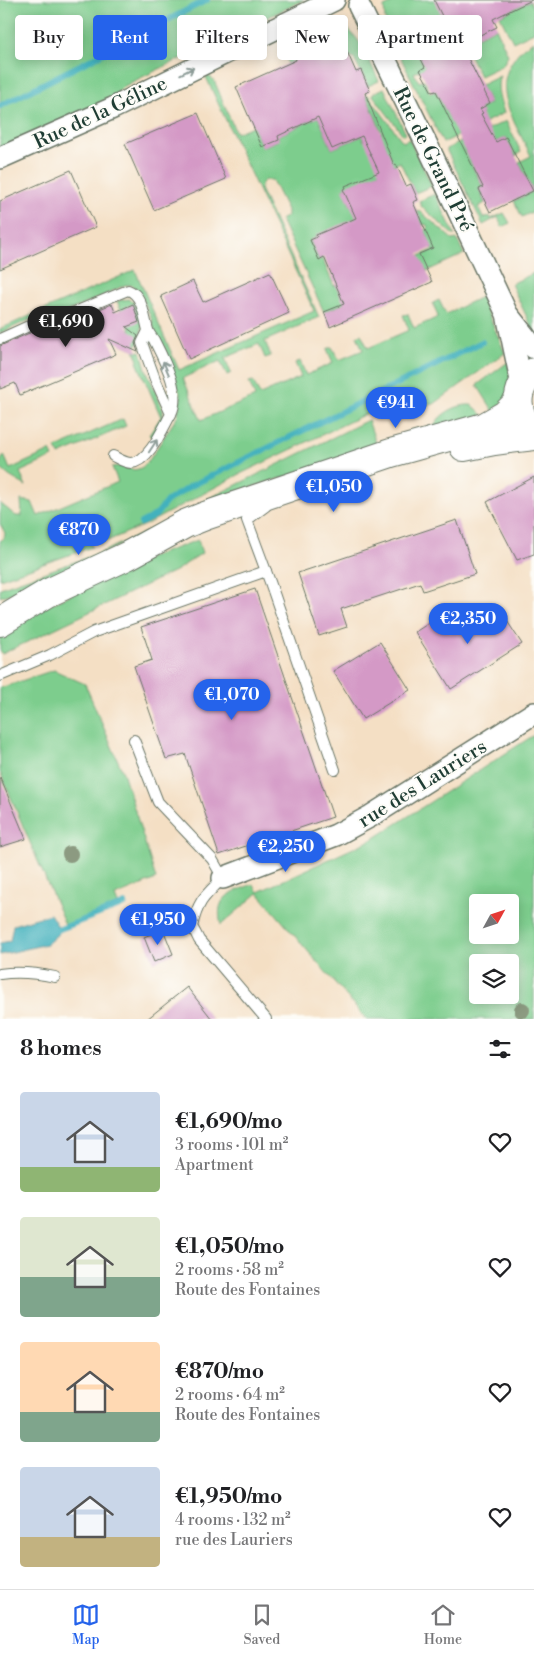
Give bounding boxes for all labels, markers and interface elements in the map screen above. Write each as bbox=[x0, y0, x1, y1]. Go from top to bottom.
chip: Buy bbox=[15, 15, 83, 60]
chip: Rent bbox=[93, 15, 167, 60]
chip: Filters bbox=[177, 15, 267, 60]
chip: New bbox=[277, 15, 348, 60]
chip: Apartment bbox=[358, 15, 482, 60]
one-way arrow bbox=[179, 66, 194, 76]
street label: Rue de la Géline bbox=[30, 71, 171, 155]
street label: Rue de Grand Pré bbox=[387, 83, 479, 236]
pin: €1,690 bbox=[25, 306, 107, 348]
text: €1,690 bbox=[38, 312, 94, 332]
one-way arrow bbox=[160, 361, 170, 376]
pin: €941 bbox=[366, 386, 426, 429]
text: €941 bbox=[377, 393, 415, 413]
one-way arrow bbox=[148, 439, 158, 453]
pin: €1,050 bbox=[293, 470, 375, 513]
text: €1,050 bbox=[306, 477, 362, 497]
pin: €870 bbox=[49, 514, 109, 556]
text: €870 bbox=[59, 520, 99, 540]
pin: €2,350 bbox=[427, 602, 509, 645]
text: €2,350 bbox=[440, 609, 496, 629]
pin: €1,070 bbox=[191, 678, 273, 721]
text: €1,070 bbox=[204, 685, 260, 705]
street label: rue des Lauriers bbox=[354, 735, 492, 834]
pin: €2,250 bbox=[245, 830, 327, 873]
text: €2,250 bbox=[258, 837, 314, 857]
north arrow bbox=[469, 894, 519, 944]
map controls bbox=[469, 894, 519, 1004]
pin: €1,950 bbox=[117, 904, 199, 946]
text: €1,950 bbox=[131, 910, 185, 930]
button: layers bbox=[469, 954, 519, 1004]
icon: filters bbox=[486, 1035, 514, 1063]
text: 8 homes bbox=[20, 1036, 102, 1062]
text: €1,690/mo bbox=[175, 1109, 283, 1135]
icon: home bbox=[60, 1112, 120, 1172]
icon: heart bbox=[486, 1128, 514, 1156]
text: 3 rooms · 101 m² bbox=[175, 1135, 288, 1155]
text: Apartment bbox=[175, 1155, 254, 1175]
text: €1,050/mo bbox=[175, 1234, 285, 1260]
icon: home bbox=[60, 1237, 120, 1297]
icon: heart bbox=[486, 1253, 514, 1281]
text: 2 rooms · 58 m² bbox=[175, 1260, 284, 1280]
text: Route des Fontaines bbox=[175, 1280, 320, 1300]
text: €870/mo bbox=[175, 1359, 264, 1385]
icon: home bbox=[60, 1362, 120, 1422]
icon: heart bbox=[486, 1378, 514, 1406]
text: 2 rooms · 64 m² bbox=[175, 1385, 285, 1405]
text: Route des Fontaines bbox=[175, 1405, 320, 1425]
text: €1,950/mo bbox=[175, 1484, 282, 1510]
icon: home bbox=[60, 1487, 120, 1547]
icon: heart bbox=[486, 1503, 514, 1531]
text: 4 rooms · 132 m² bbox=[175, 1510, 291, 1530]
text: rue des Lauriers bbox=[175, 1530, 293, 1550]
tab: Map bbox=[72, 1601, 100, 1649]
tab: Saved bbox=[243, 1601, 280, 1649]
tab: Home bbox=[424, 1601, 462, 1649]

